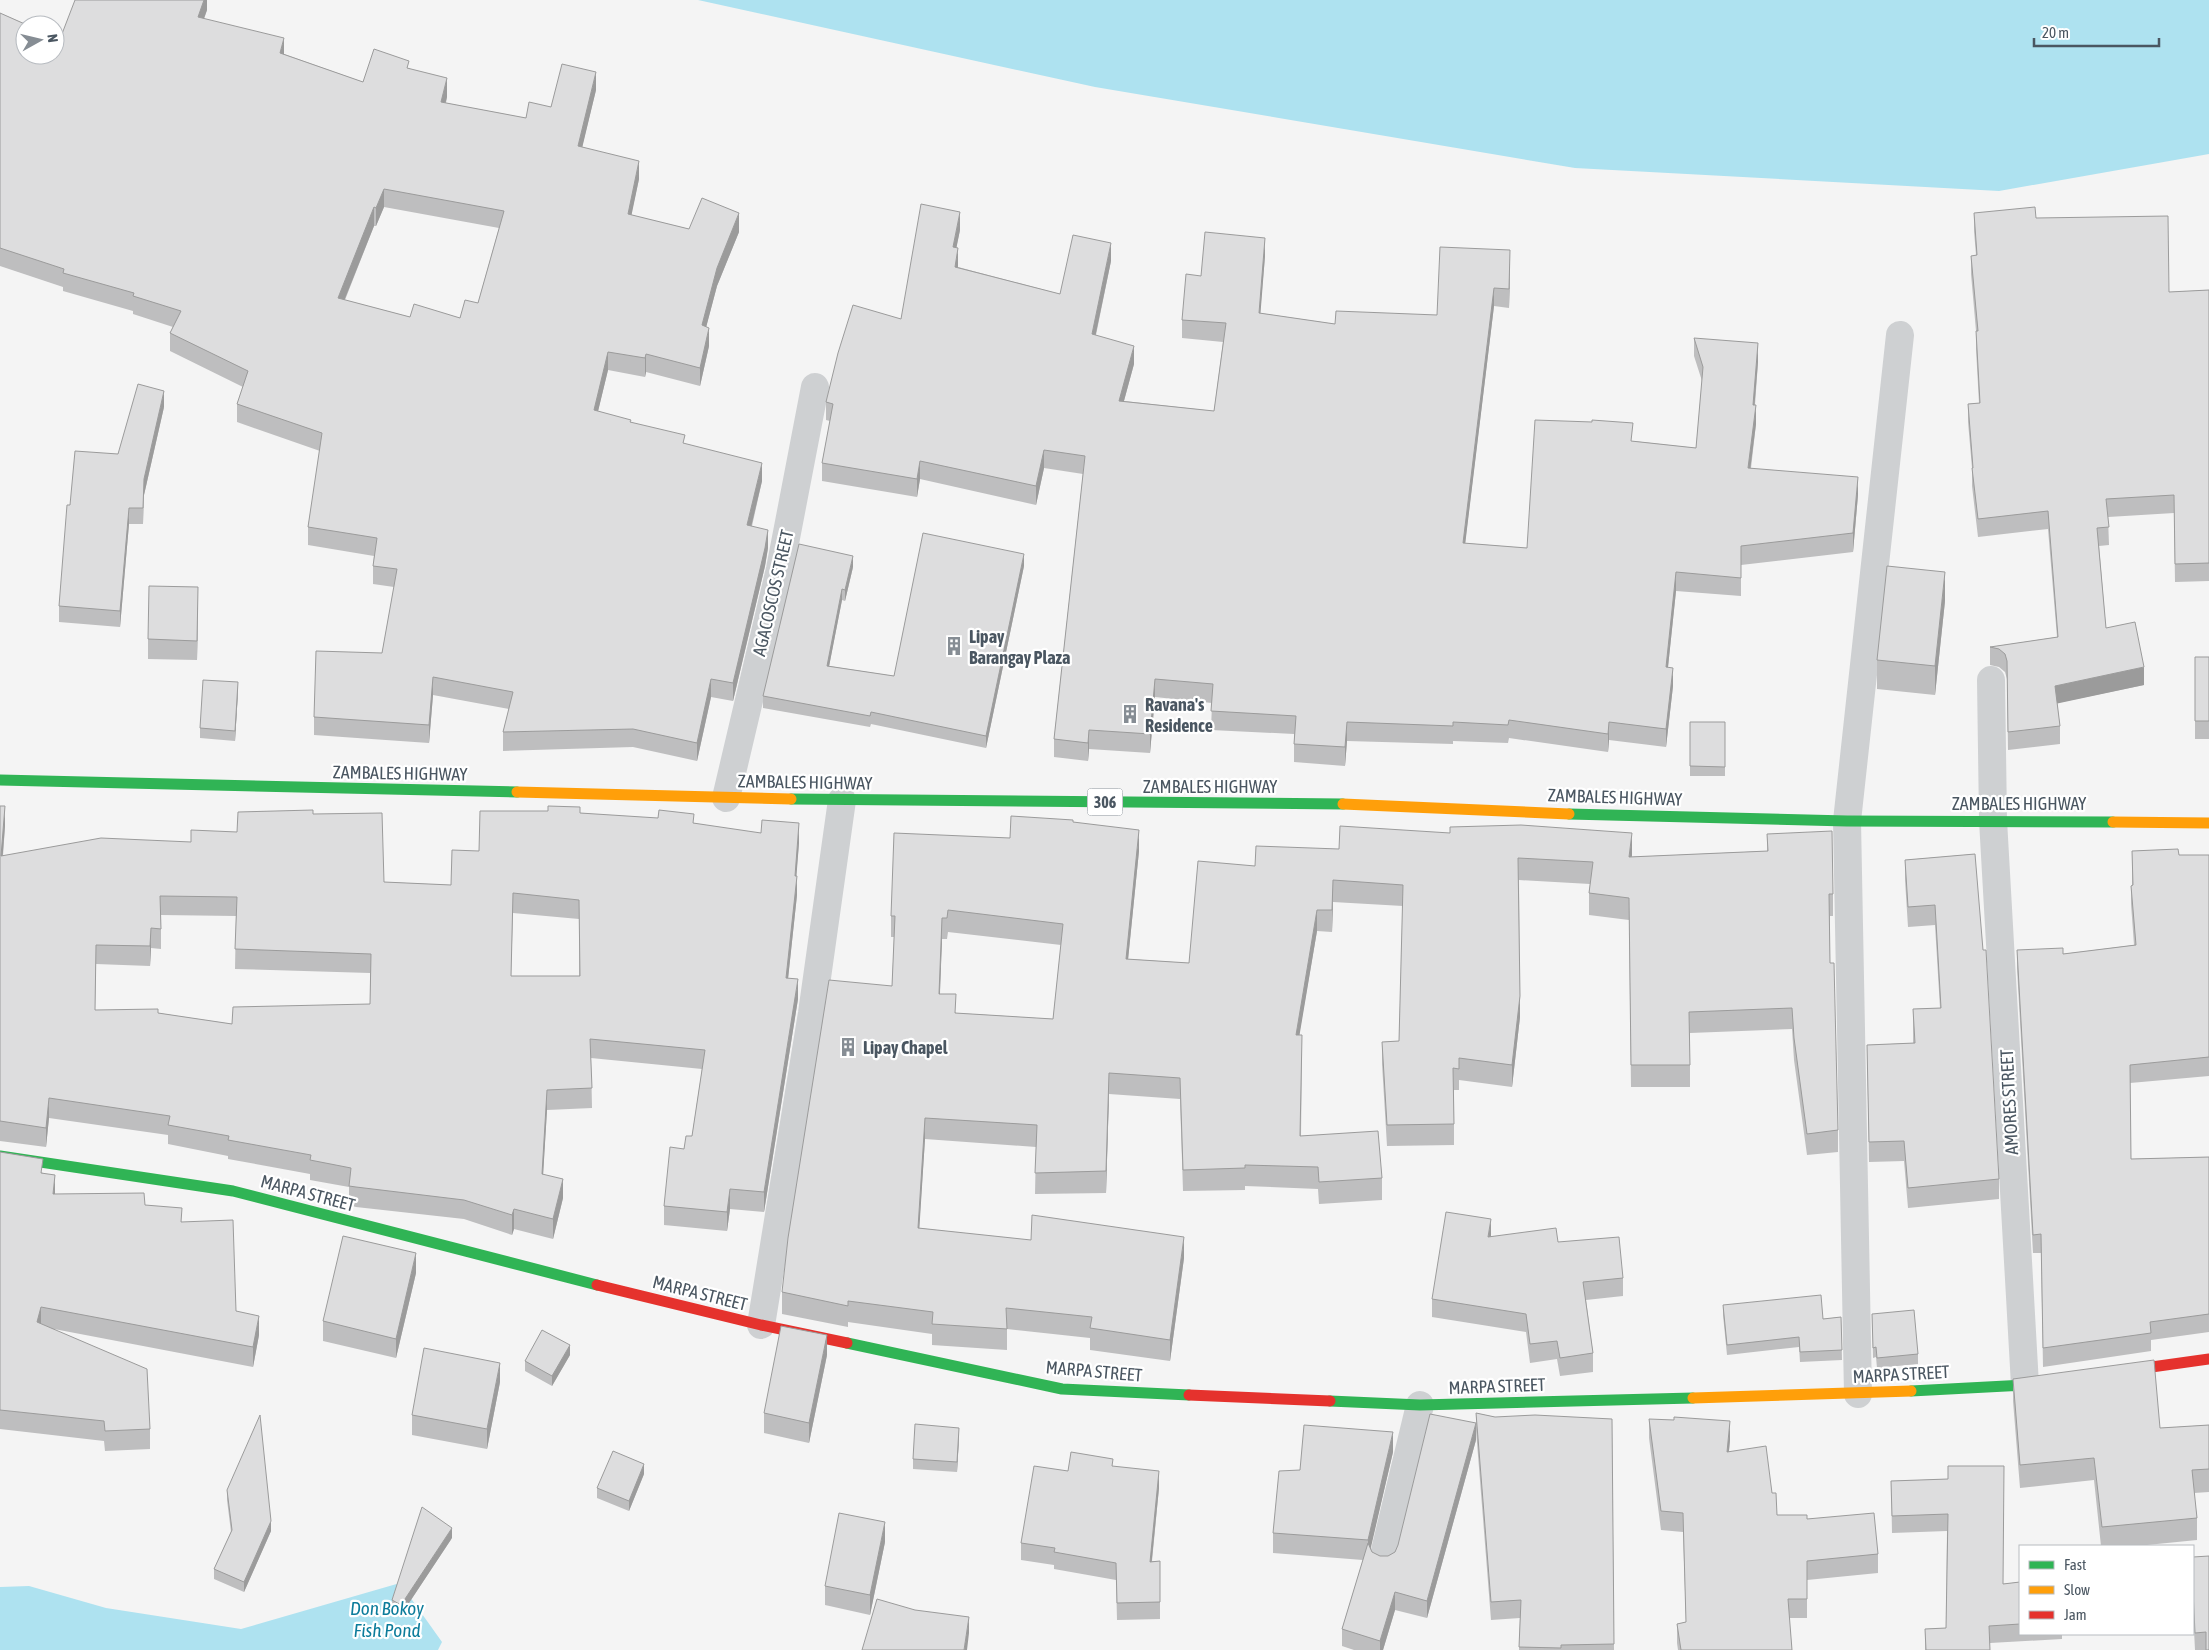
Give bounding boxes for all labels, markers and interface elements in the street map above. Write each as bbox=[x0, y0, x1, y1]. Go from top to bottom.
north arrow bbox=[15, 15, 65, 65]
scale bar bbox=[2034, 15, 2159, 47]
text: 20 m bbox=[2042, 24, 2069, 41]
text: N bbox=[44, 33, 61, 43]
street label: AGACOSCOS STREET bbox=[748, 528, 798, 658]
place label: Lipay Barangay Plaza bbox=[969, 626, 1070, 668]
building icon: Lipay Barangay Plaza bbox=[943, 635, 965, 657]
place label: Ravana's Residence bbox=[1145, 694, 1213, 736]
building icon: Ravana's Residence bbox=[1119, 703, 1141, 725]
street label: ZAMBALES HIGHWAY bbox=[332, 761, 468, 785]
street label: ZAMBALES HIGHWAY bbox=[737, 770, 873, 794]
street label: ZAMBALES HIGHWAY bbox=[1143, 776, 1277, 797]
street label: ZAMBALES HIGHWAY bbox=[1547, 784, 1683, 810]
road number: 306 bbox=[1088, 789, 1122, 816]
street label: ZAMBALES HIGHWAY bbox=[1952, 793, 2086, 814]
building icon: Lipay Chapel bbox=[837, 1036, 859, 1058]
place label: Lipay Chapel bbox=[863, 1037, 948, 1058]
street label: AMORES STREET bbox=[1996, 1049, 2022, 1155]
street label: MARPA STREET bbox=[258, 1170, 358, 1216]
street label: MARPA STREET bbox=[650, 1271, 750, 1315]
street label: MARPA STREET bbox=[1045, 1356, 1143, 1386]
street label: MARPA STREET bbox=[1852, 1361, 1950, 1387]
street label: MARPA STREET bbox=[1448, 1374, 1546, 1398]
legend bbox=[2019, 1545, 2194, 1635]
text: Fast bbox=[2064, 1556, 2086, 1573]
text: Slow bbox=[2064, 1581, 2090, 1598]
water label: Don Bokoy Fish Pond bbox=[350, 1597, 424, 1641]
text: Jam bbox=[2064, 1606, 2087, 1623]

